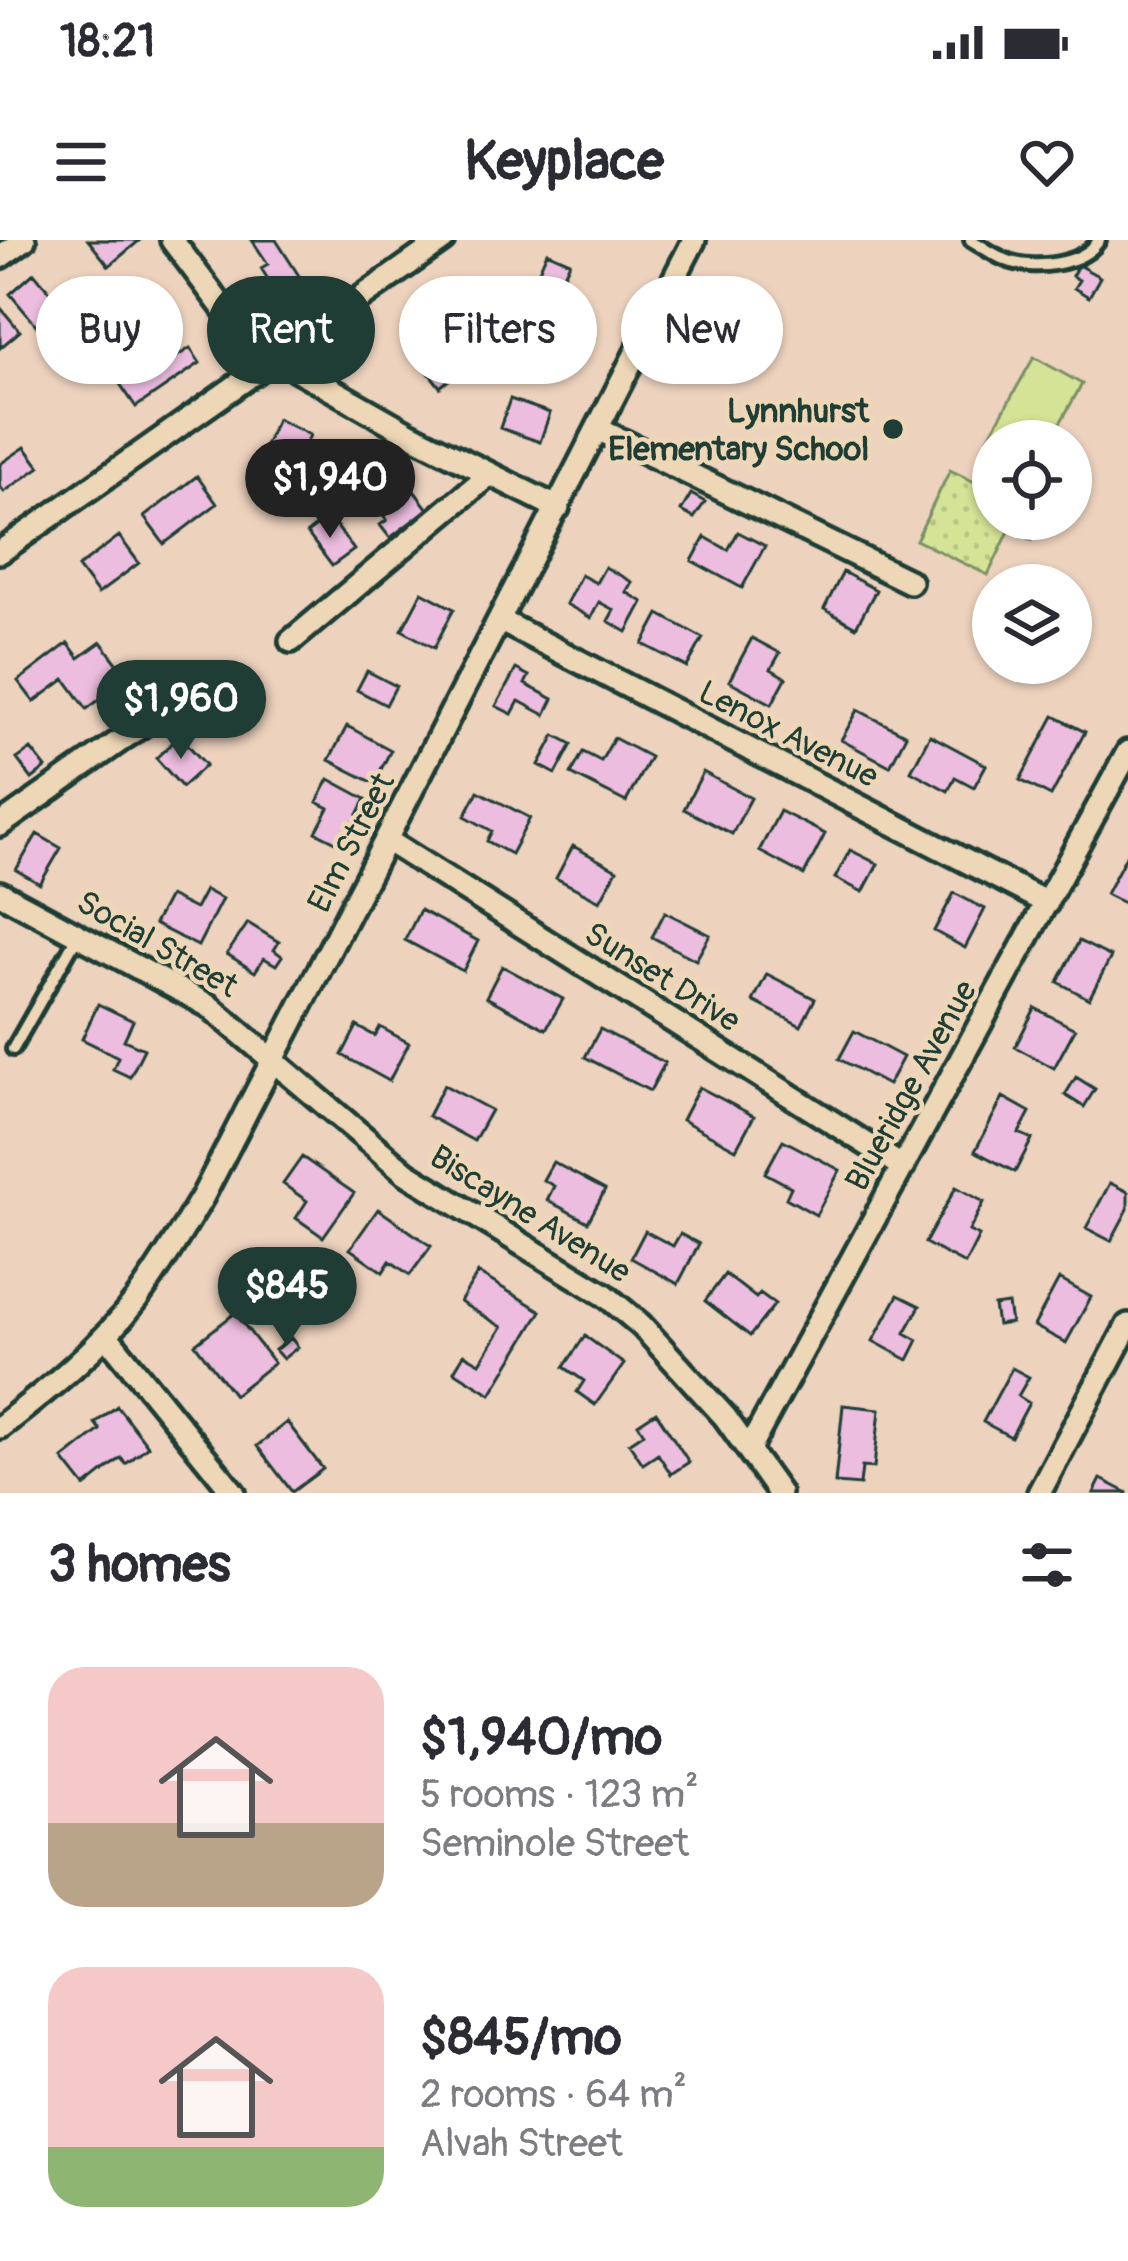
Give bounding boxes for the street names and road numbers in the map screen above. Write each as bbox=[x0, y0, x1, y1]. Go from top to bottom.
street label: Lenox Avenue bbox=[692, 672, 885, 797]
street label: Elm Street bbox=[299, 765, 404, 919]
street label: Social Street bbox=[69, 882, 246, 1007]
street label: Sunset Drive bbox=[577, 913, 748, 1041]
street label: Blueridge Avenue bbox=[837, 973, 986, 1198]
street label: Biscayne Avenue bbox=[422, 1136, 638, 1292]

